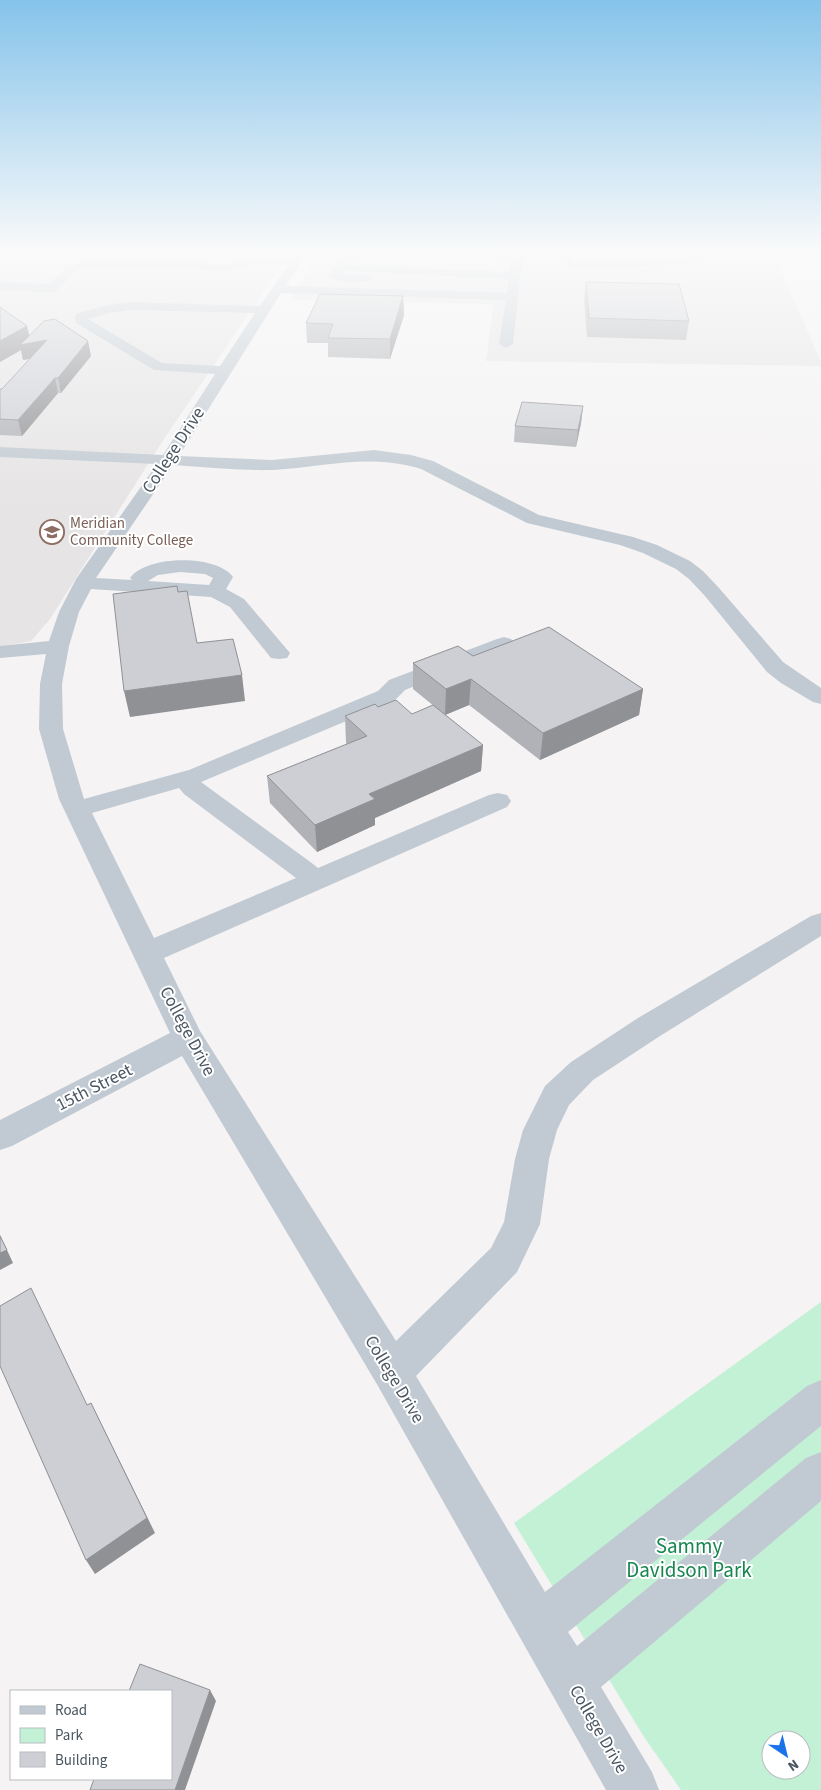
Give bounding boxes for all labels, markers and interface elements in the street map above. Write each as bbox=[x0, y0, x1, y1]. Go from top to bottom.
street label: College Drive bbox=[136, 402, 211, 498]
place label: Meridian Community College bbox=[70, 513, 193, 551]
school or university icon: Meridian Community College bbox=[39, 519, 65, 545]
street label: College Drive bbox=[153, 982, 222, 1081]
street label: 15th Street bbox=[52, 1058, 137, 1117]
street label: College Drive bbox=[359, 1331, 431, 1428]
park label: Sammy Davidson Park bbox=[626, 1531, 752, 1585]
street label: College Drive bbox=[563, 1680, 634, 1778]
legend bbox=[10, 1690, 172, 1780]
text: Road bbox=[55, 1700, 87, 1721]
text: Park bbox=[55, 1725, 84, 1746]
north arrow bbox=[761, 1730, 811, 1780]
text: Building bbox=[55, 1750, 108, 1771]
text: N bbox=[783, 1754, 802, 1776]

